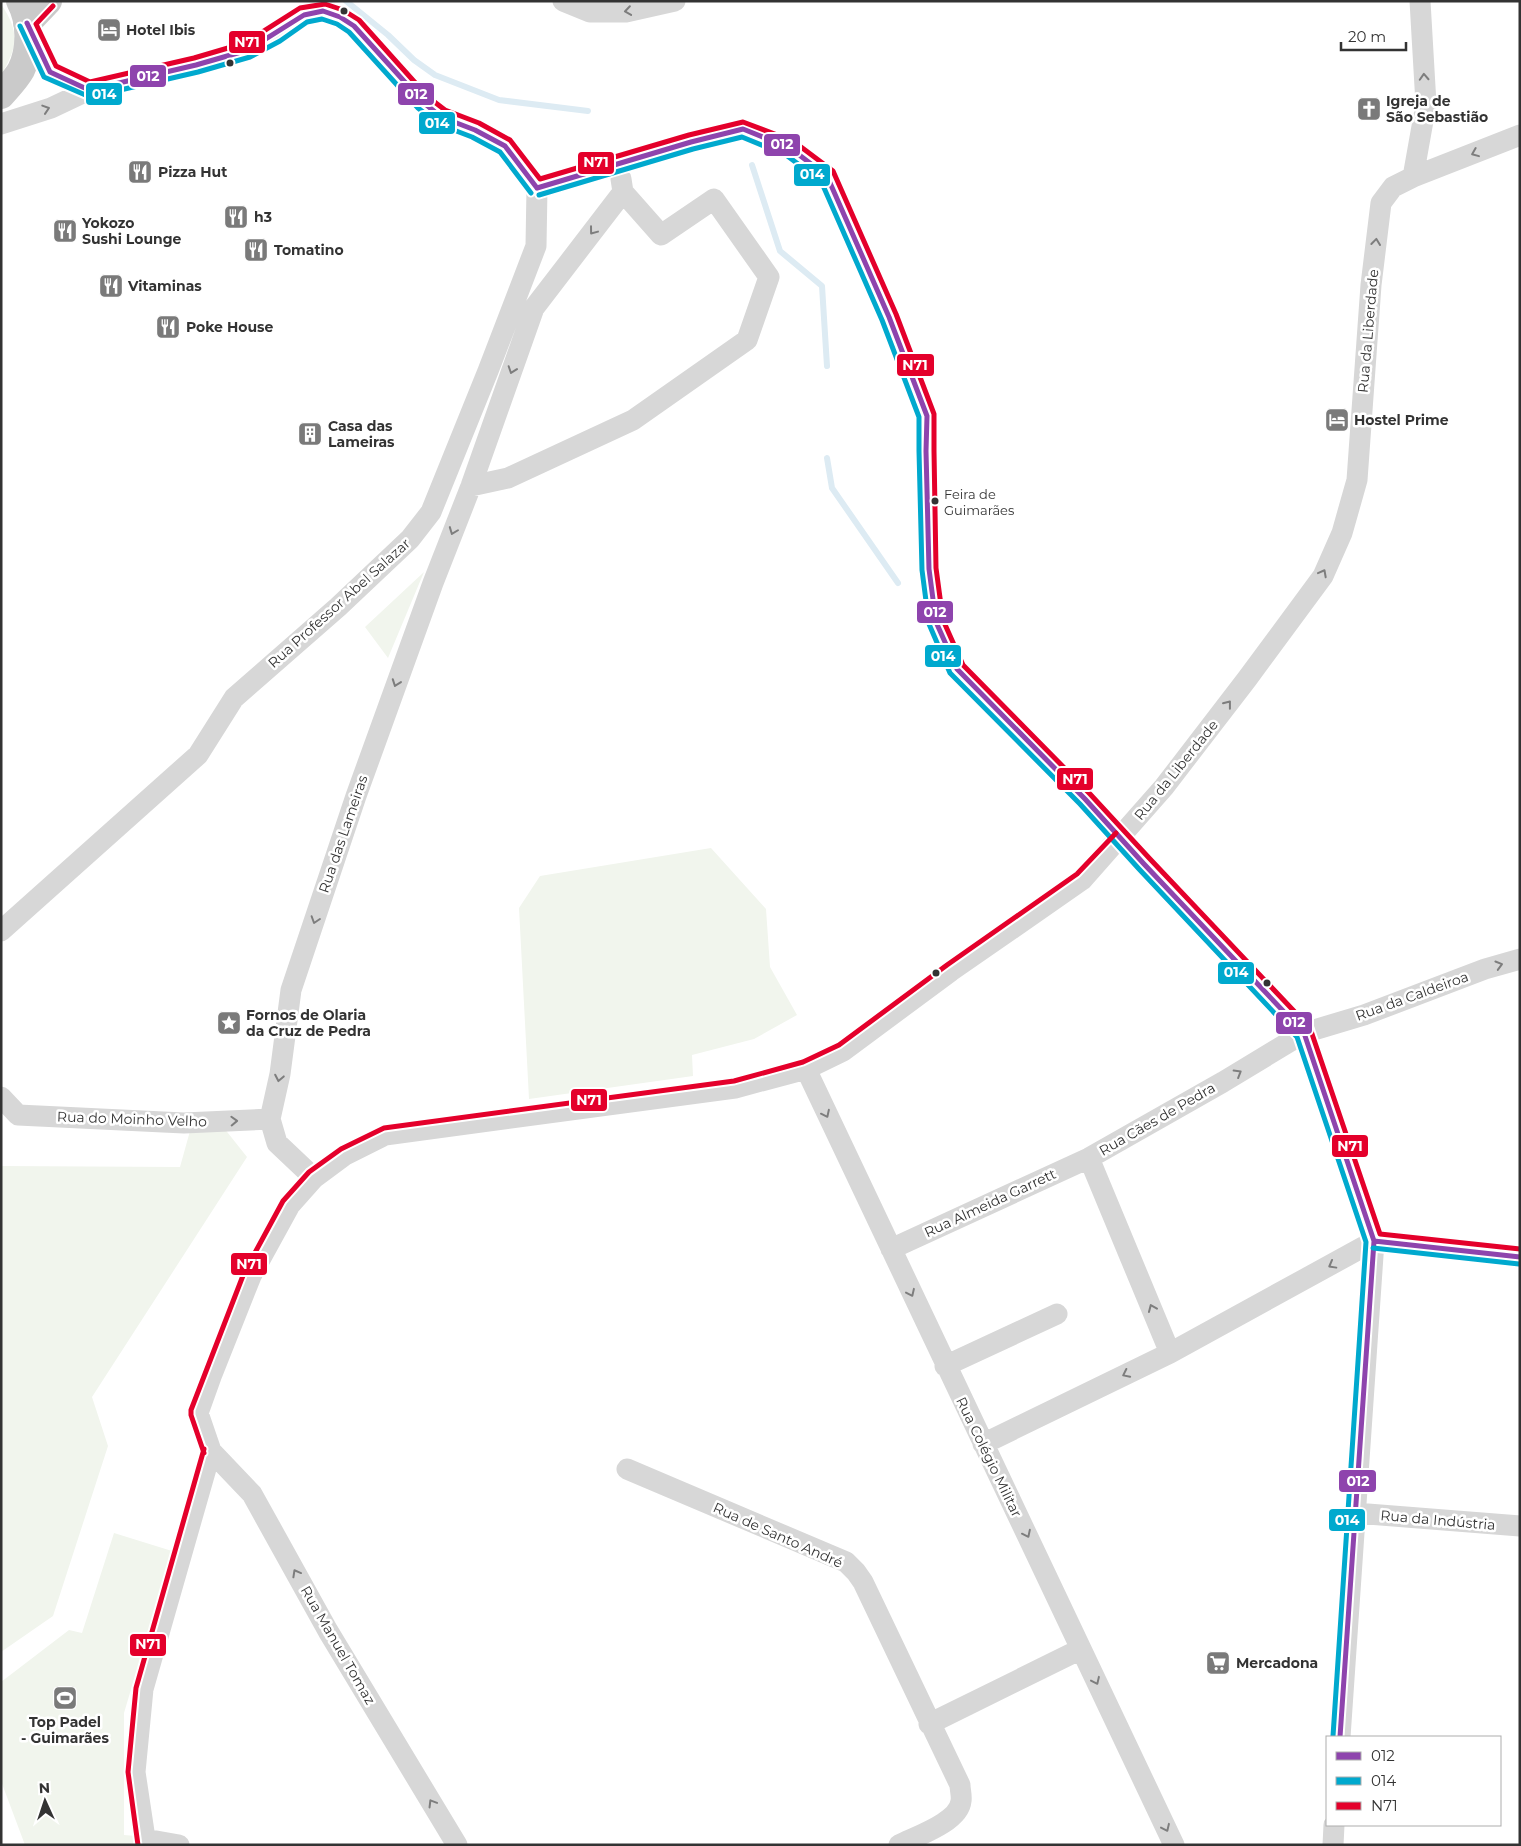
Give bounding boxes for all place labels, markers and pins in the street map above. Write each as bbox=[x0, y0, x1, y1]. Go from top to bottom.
unlabelled marker bbox=[339, 6, 349, 16]
hotel icon: Hotel Ibis bbox=[96, 17, 122, 43]
place label: Hotel Ibis bbox=[126, 21, 196, 39]
unlabelled marker bbox=[225, 58, 235, 68]
place label: Igreja de São Sebastião bbox=[1386, 92, 1488, 126]
church icon: Igreja de São Sebastião bbox=[1356, 96, 1382, 122]
restaurant icon: Pizza Hut bbox=[127, 159, 153, 185]
place label: Pizza Hut bbox=[158, 163, 227, 181]
restaurant icon: h3 bbox=[223, 204, 249, 230]
place label: h3 bbox=[254, 208, 272, 226]
place label: Yokozo Sushi Lounge bbox=[81, 214, 182, 248]
restaurant icon: Yokozo Sushi Lounge bbox=[52, 218, 78, 244]
restaurant icon: Tomatino bbox=[243, 237, 269, 263]
place label: Tomatino bbox=[274, 241, 344, 259]
restaurant icon: Vitaminas bbox=[98, 273, 124, 299]
place label: Vitaminas bbox=[127, 277, 202, 295]
restaurant icon: Poke House bbox=[155, 314, 181, 340]
place label: Poke House bbox=[186, 318, 273, 336]
hotel icon: Hostel Prime bbox=[1324, 407, 1350, 433]
place label: Hostel Prime bbox=[1354, 411, 1449, 429]
place label: Casa das Lameiras bbox=[328, 417, 395, 451]
building icon: Casa das Lameiras bbox=[297, 421, 323, 447]
place label: Feira de Guimarães bbox=[944, 486, 1014, 518]
marker: Feira de Guimarães bbox=[930, 496, 940, 506]
unlabelled marker bbox=[931, 968, 941, 978]
unlabelled marker bbox=[1262, 978, 1272, 988]
place label: Fornos de Olaria da Cruz de Pedra bbox=[246, 1006, 371, 1040]
place icon: Fornos de Olaria da Cruz de Pedra bbox=[216, 1010, 242, 1036]
supermarket icon: Mercadona bbox=[1205, 1650, 1231, 1676]
place label: Mercadona bbox=[1236, 1654, 1318, 1672]
sports icon: Top Padel - Guimarães bbox=[52, 1685, 78, 1711]
place label: Top Padel - Guimarães bbox=[21, 1713, 109, 1747]

